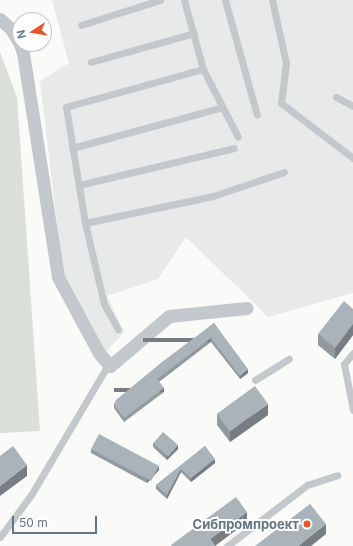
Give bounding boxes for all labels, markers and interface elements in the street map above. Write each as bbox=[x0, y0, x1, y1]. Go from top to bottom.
north arrow bbox=[12, 12, 52, 52]
text: N bbox=[14, 29, 29, 40]
scale bar bbox=[14, 508, 99, 534]
text: 50 m bbox=[19, 515, 48, 530]
place label: Сибпромпроект bbox=[193, 516, 299, 532]
marker: Сибпромпроект bbox=[302, 519, 312, 529]

